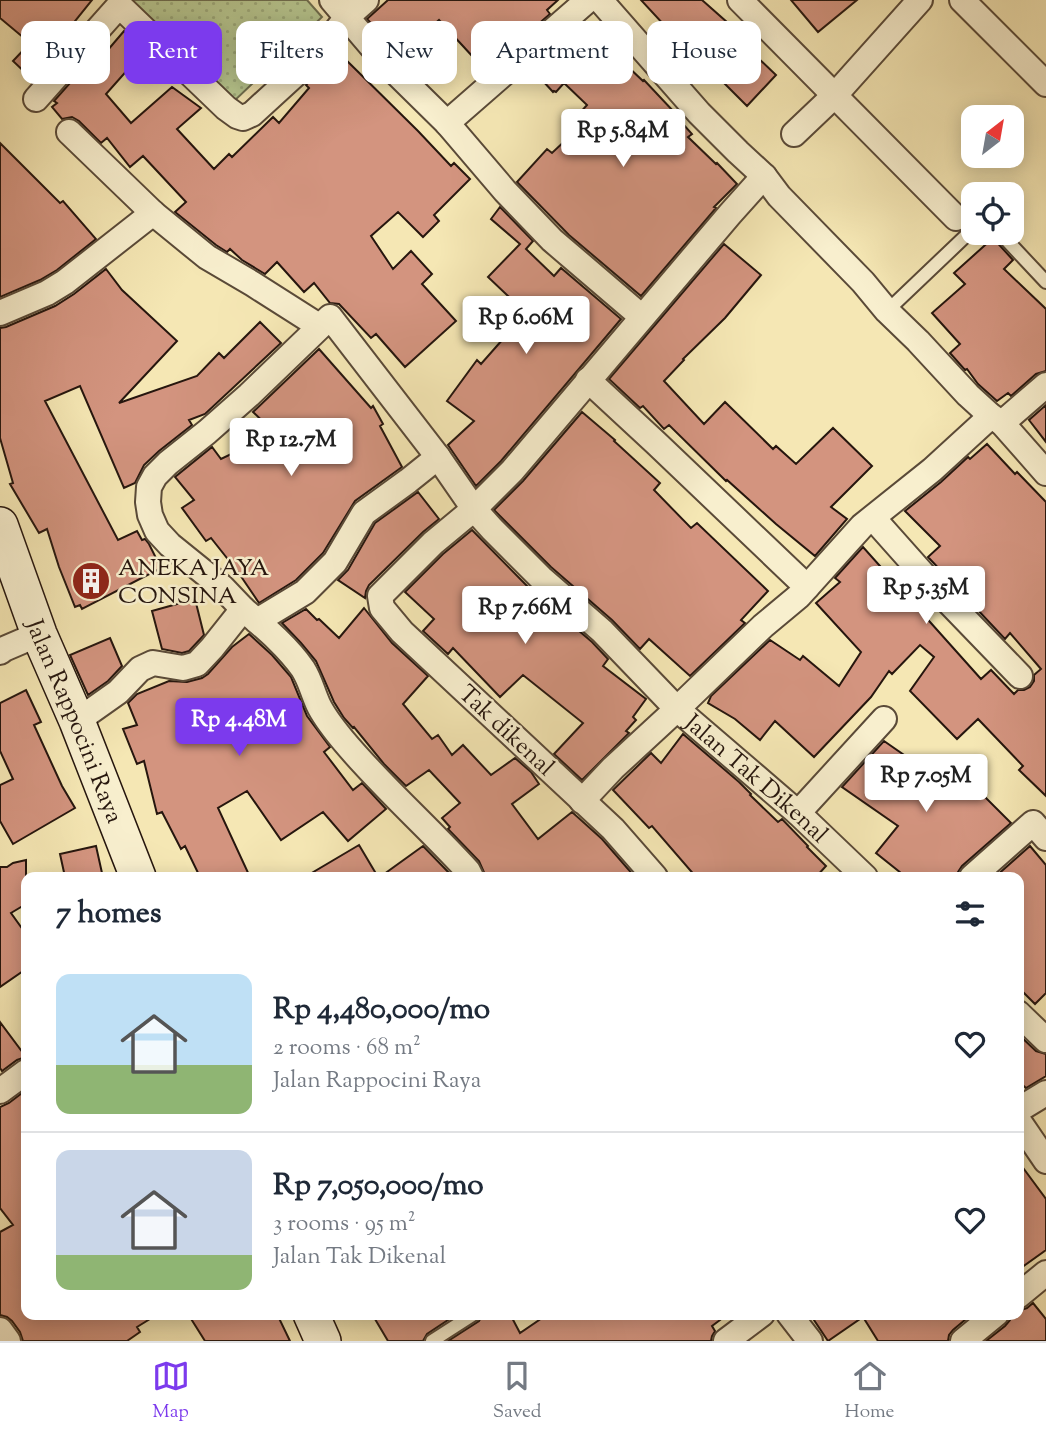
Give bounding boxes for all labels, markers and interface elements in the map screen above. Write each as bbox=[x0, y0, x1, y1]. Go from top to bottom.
chip: Buy bbox=[21, 21, 110, 84]
chip: Rent bbox=[124, 21, 222, 84]
chip: Filters bbox=[236, 21, 348, 84]
chip: New bbox=[362, 21, 457, 84]
chip: Apartment bbox=[471, 21, 633, 84]
chip: House bbox=[647, 21, 761, 84]
north arrow bbox=[961, 105, 1024, 168]
map controls bbox=[961, 105, 1024, 245]
pin: Rp 5.84M bbox=[551, 110, 695, 169]
text: Rp 5.84M bbox=[577, 115, 669, 148]
button: locate bbox=[961, 182, 1024, 245]
pin: Rp 6.06M bbox=[454, 296, 598, 356]
text: Rp 6.06M bbox=[479, 302, 573, 335]
pin: Rp 12.7M bbox=[219, 419, 363, 478]
text: Rp 12.7M bbox=[246, 424, 336, 457]
place label: ANEKA JAYA CONSINA bbox=[118, 552, 270, 614]
building icon: ANEKA JAYA CONSINA bbox=[70, 560, 112, 602]
pin: Rp 5.35M bbox=[854, 566, 998, 626]
text: Rp 5.35M bbox=[883, 572, 969, 605]
pin: Rp 7.66M bbox=[453, 586, 597, 646]
text: Rp 7.66M bbox=[478, 592, 572, 625]
street label: Jalan Rappocini Raya bbox=[16, 613, 130, 829]
street label: Tak dikenal bbox=[450, 678, 561, 785]
pin: Rp 4.48M bbox=[167, 698, 311, 758]
text: Rp 4.48M bbox=[191, 704, 287, 737]
street label: Jalan Tak Dikenal bbox=[675, 706, 835, 852]
pin: Rp 7.05M bbox=[854, 754, 998, 814]
text: Rp 7.05M bbox=[881, 760, 971, 793]
text: 7 homes bbox=[56, 893, 161, 936]
icon: filters bbox=[951, 895, 989, 933]
text: Rp 4,480,000/mo bbox=[273, 989, 490, 1032]
icon: home bbox=[112, 1002, 196, 1086]
icon: heart bbox=[951, 1025, 989, 1063]
text: 2 rooms · 68 m² bbox=[273, 1032, 421, 1065]
text: Jalan Rappocini Raya bbox=[273, 1065, 481, 1098]
text: Rp 7,050,000/mo bbox=[273, 1165, 484, 1208]
icon: home bbox=[112, 1178, 196, 1262]
icon: heart bbox=[951, 1201, 989, 1239]
text: 3 rooms · 95 m² bbox=[273, 1208, 416, 1241]
text: Jalan Tak Dikenal bbox=[273, 1241, 446, 1274]
tab: Map bbox=[152, 1357, 190, 1426]
tab: Saved bbox=[493, 1357, 541, 1426]
tab: Home bbox=[845, 1357, 894, 1426]

